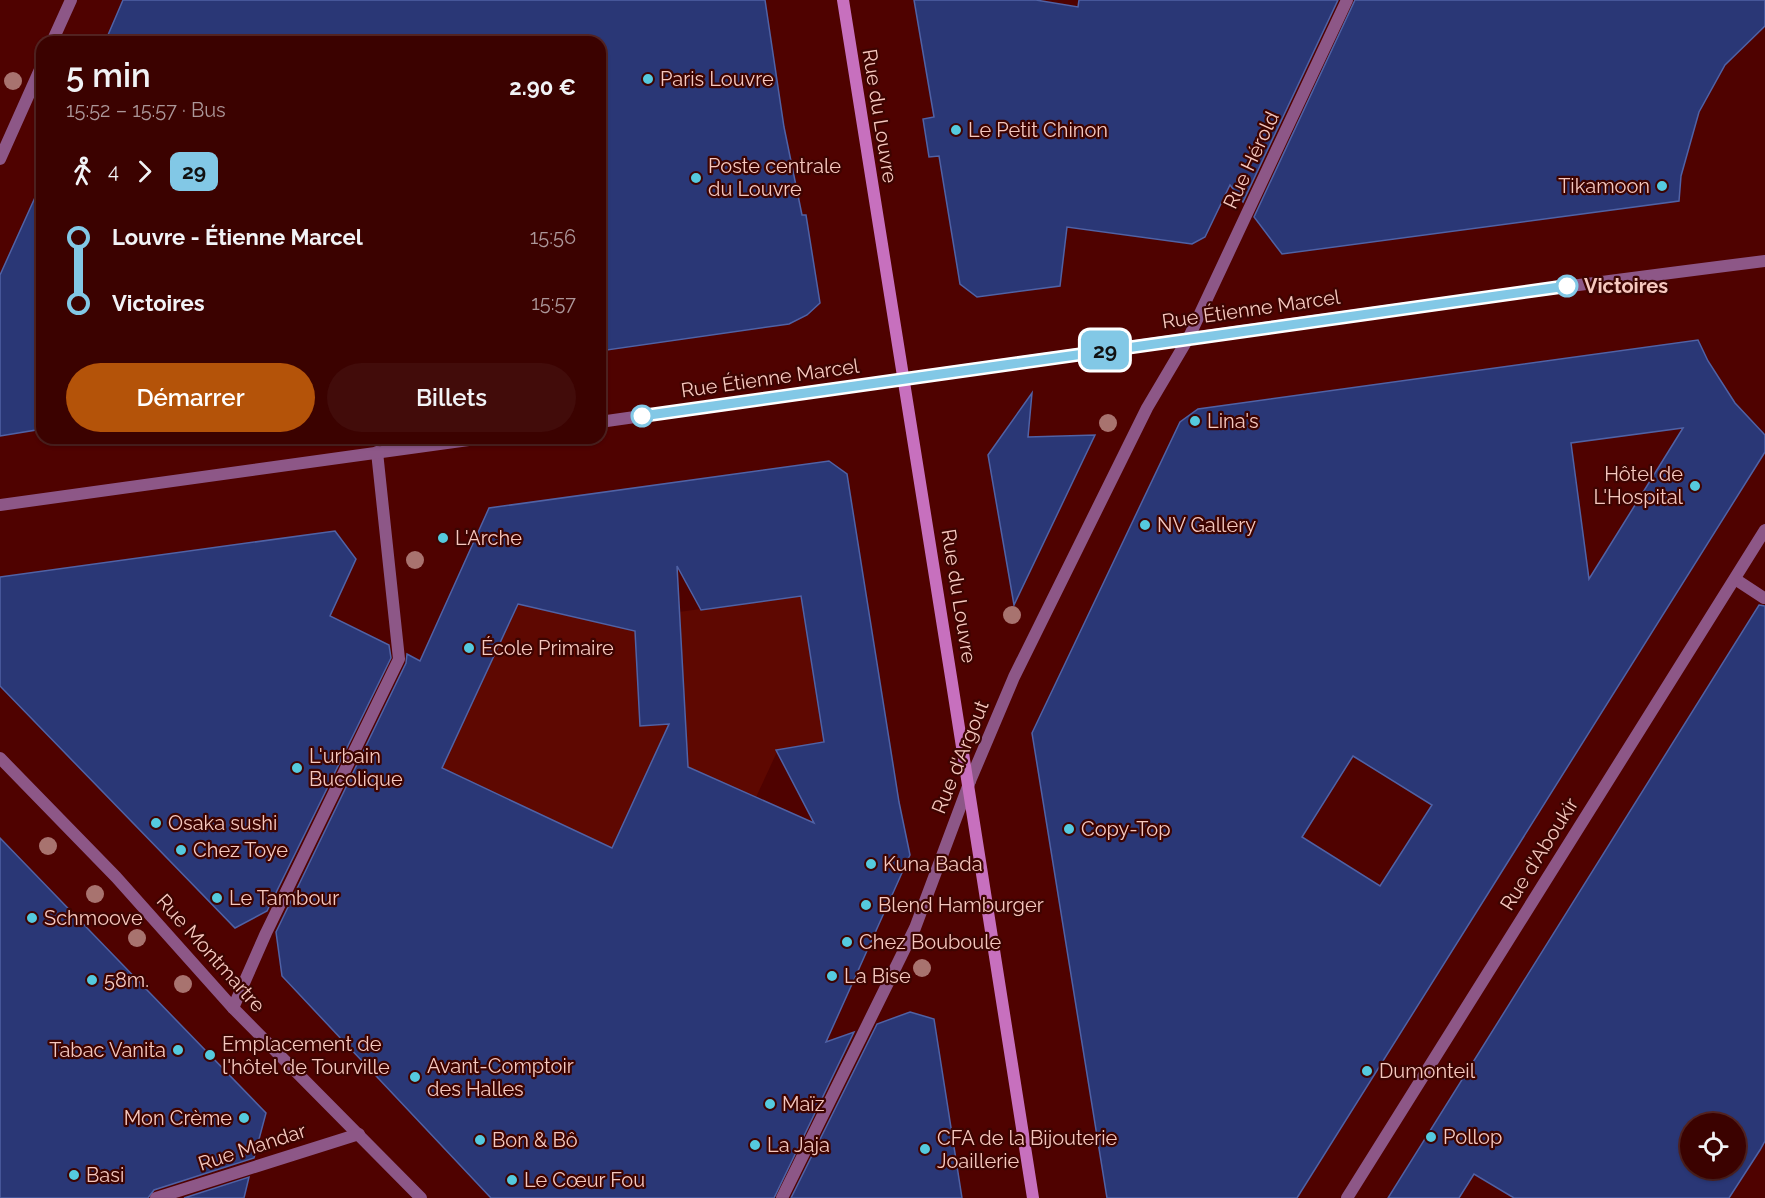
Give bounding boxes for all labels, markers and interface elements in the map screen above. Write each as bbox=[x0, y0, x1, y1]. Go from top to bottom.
street label: Rue du Louvre bbox=[858, 47, 902, 185]
text: 5 min bbox=[66, 56, 151, 95]
place label: Paris Louvre bbox=[660, 67, 774, 91]
marker: Paris Louvre bbox=[641, 72, 655, 86]
text: 2.90 € bbox=[509, 74, 576, 100]
text: 15:52 – 15:57 · Bus bbox=[66, 98, 226, 122]
street label: Rue Hérold bbox=[1218, 108, 1284, 212]
place label: Le Petit Chinon bbox=[968, 118, 1108, 142]
marker: Le Petit Chinon bbox=[949, 123, 963, 137]
place label: Poste centrale du Louvre bbox=[708, 154, 841, 201]
icon: walk bbox=[66, 155, 99, 188]
icon: forward bbox=[128, 155, 161, 188]
text: 4 bbox=[108, 159, 119, 183]
text: 29 bbox=[182, 159, 206, 184]
marker: Poste centrale du Louvre bbox=[689, 171, 703, 185]
place label: Tikamoon bbox=[1558, 174, 1650, 198]
marker: Tikamoon bbox=[1655, 179, 1669, 193]
text: Louvre - Étienne Marcel bbox=[112, 224, 363, 250]
text: 15:56 bbox=[530, 225, 576, 249]
place label: Victoires bbox=[1584, 274, 1668, 298]
marker: Victoires bbox=[1556, 275, 1578, 297]
street label: Rue Étienne Marcel bbox=[1160, 285, 1342, 333]
text: Victoires bbox=[112, 290, 205, 316]
text: 15:57 bbox=[531, 291, 576, 315]
line badge: 29 bbox=[1078, 330, 1132, 370]
text: 29 bbox=[1093, 338, 1117, 363]
street label: Rue Étienne Marcel bbox=[679, 354, 861, 402]
button: Démarrer bbox=[66, 363, 315, 432]
button: Billets bbox=[327, 363, 576, 432]
unlabelled marker bbox=[631, 405, 653, 427]
place label: Lina's bbox=[1207, 409, 1259, 433]
marker: Lina's bbox=[1188, 414, 1202, 428]
place label: Hôtel de L'Hospital bbox=[1593, 462, 1684, 509]
marker: Hôtel de L'Hospital bbox=[1688, 479, 1702, 493]
place label: NV Gallery bbox=[1157, 513, 1256, 537]
marker: NV Gallery bbox=[1138, 518, 1152, 532]
place label: L'Arche bbox=[455, 526, 522, 550]
street label: Rue du Louvre bbox=[937, 527, 981, 665]
marker: L'Arche bbox=[436, 531, 450, 545]
place label: École Primaire bbox=[481, 636, 614, 660]
marker: École Primaire bbox=[462, 641, 476, 655]
street label: Rue d'Argout bbox=[926, 697, 994, 817]
place label: L'urbain Bucolique bbox=[309, 744, 403, 791]
marker: L'urbain Bucolique bbox=[290, 761, 304, 775]
street label: Rue d'Aboukir bbox=[1495, 793, 1583, 915]
place label: Osaka sushi bbox=[168, 811, 277, 835]
marker: Osaka sushi bbox=[149, 816, 163, 830]
place label: Copy-Top bbox=[1081, 817, 1171, 841]
marker: Copy-Top bbox=[1062, 822, 1076, 836]
place label: Chez Toye bbox=[193, 838, 288, 862]
marker: Chez Toye bbox=[174, 843, 188, 857]
place label: Kuna Bada bbox=[883, 852, 983, 876]
marker: Kuna Bada bbox=[864, 857, 878, 871]
place label: Le Tambour bbox=[229, 886, 339, 910]
street label: Rue Montmartre bbox=[152, 889, 270, 1017]
marker: Le Tambour bbox=[210, 891, 224, 905]
place label: Blend Hamburger bbox=[878, 893, 1044, 917]
marker: Blend Hamburger bbox=[859, 898, 873, 912]
place label: Schmoove bbox=[44, 906, 143, 930]
marker: Schmoove bbox=[25, 911, 39, 925]
place label: Chez Bouboule bbox=[859, 930, 1002, 954]
marker: Chez Bouboule bbox=[840, 935, 854, 949]
place label: La Bise bbox=[844, 964, 911, 988]
place label: 58m. bbox=[104, 968, 149, 992]
marker: La Bise bbox=[825, 969, 839, 983]
marker: 58m. bbox=[85, 973, 99, 987]
place label: Emplacement de l'hôtel de Tourville bbox=[222, 1032, 390, 1079]
place label: Tabac Vanita bbox=[49, 1038, 166, 1062]
marker: Tabac Vanita bbox=[171, 1043, 185, 1057]
marker: Emplacement de l'hôtel de Tourville bbox=[203, 1048, 217, 1062]
place label: Avant-Comptoir des Halles bbox=[427, 1054, 574, 1101]
place label: Dumonteil bbox=[1379, 1059, 1476, 1083]
marker: Dumonteil bbox=[1360, 1064, 1374, 1078]
marker: Avant-Comptoir des Halles bbox=[408, 1070, 422, 1084]
place label: Maïz bbox=[782, 1092, 825, 1116]
marker: Maïz bbox=[763, 1097, 777, 1111]
place label: Mon Crème bbox=[124, 1106, 232, 1130]
marker: Mon Crème bbox=[237, 1111, 251, 1125]
map controls bbox=[1680, 1113, 1746, 1179]
button: locate bbox=[1680, 1113, 1746, 1179]
street label: Rue Mandar bbox=[195, 1118, 309, 1176]
place label: Pollop bbox=[1443, 1125, 1502, 1149]
place label: CFA de la Bijouterie Joaillerie bbox=[937, 1126, 1118, 1173]
place label: Bon & Bô bbox=[492, 1128, 578, 1152]
marker: Pollop bbox=[1424, 1130, 1438, 1144]
marker: Bon & Bô bbox=[473, 1133, 487, 1147]
place label: La Jaja bbox=[767, 1133, 830, 1157]
marker: La Jaja bbox=[748, 1138, 762, 1152]
marker: CFA de la Bijouterie Joaillerie bbox=[918, 1142, 932, 1156]
place label: Basi bbox=[86, 1163, 124, 1187]
marker: Basi bbox=[67, 1168, 81, 1182]
place label: Le Cœur Fou bbox=[524, 1168, 645, 1192]
marker: Le Cœur Fou bbox=[505, 1173, 519, 1187]

